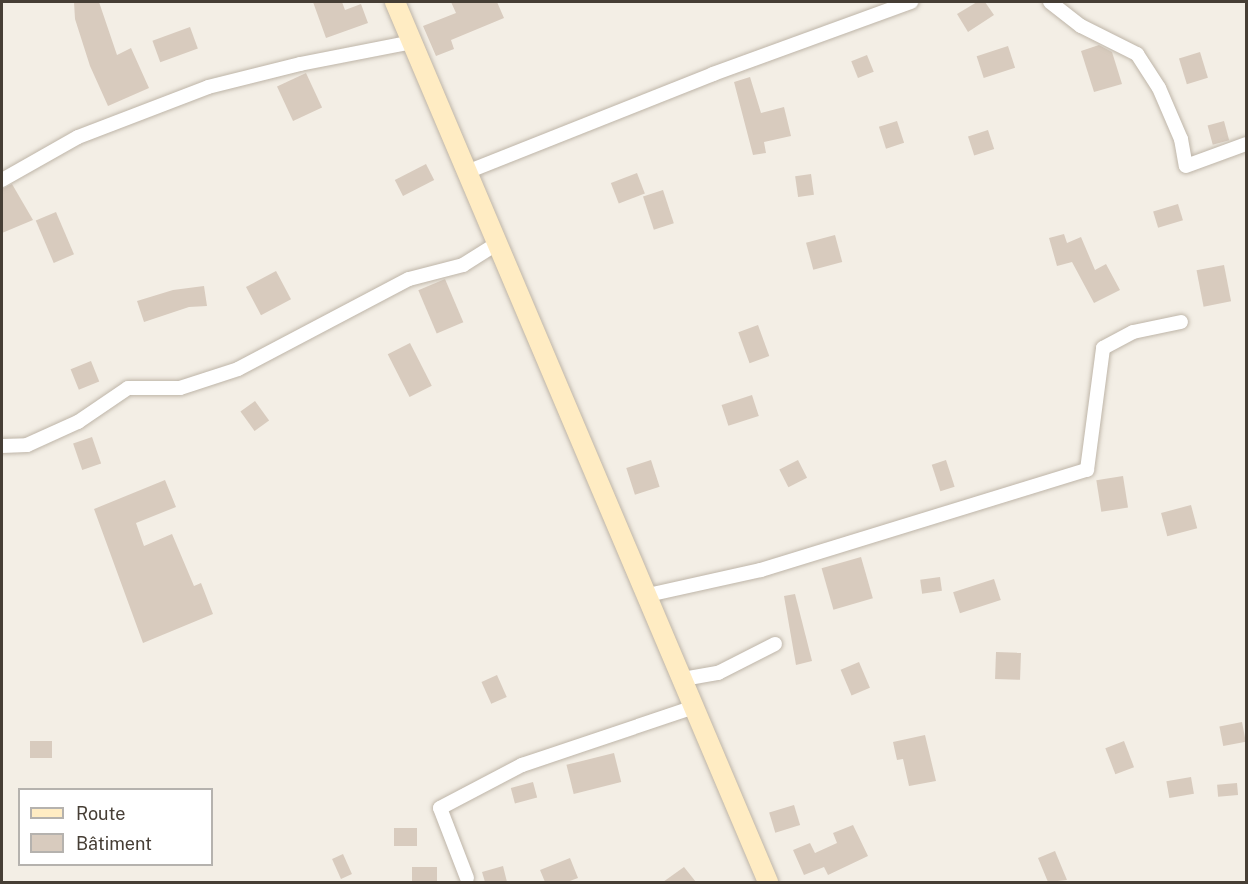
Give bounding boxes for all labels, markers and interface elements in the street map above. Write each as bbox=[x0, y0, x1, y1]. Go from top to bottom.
legend bbox=[18, 788, 213, 866]
text: Route bbox=[76, 803, 125, 824]
text: Bâtiment bbox=[76, 833, 152, 854]

